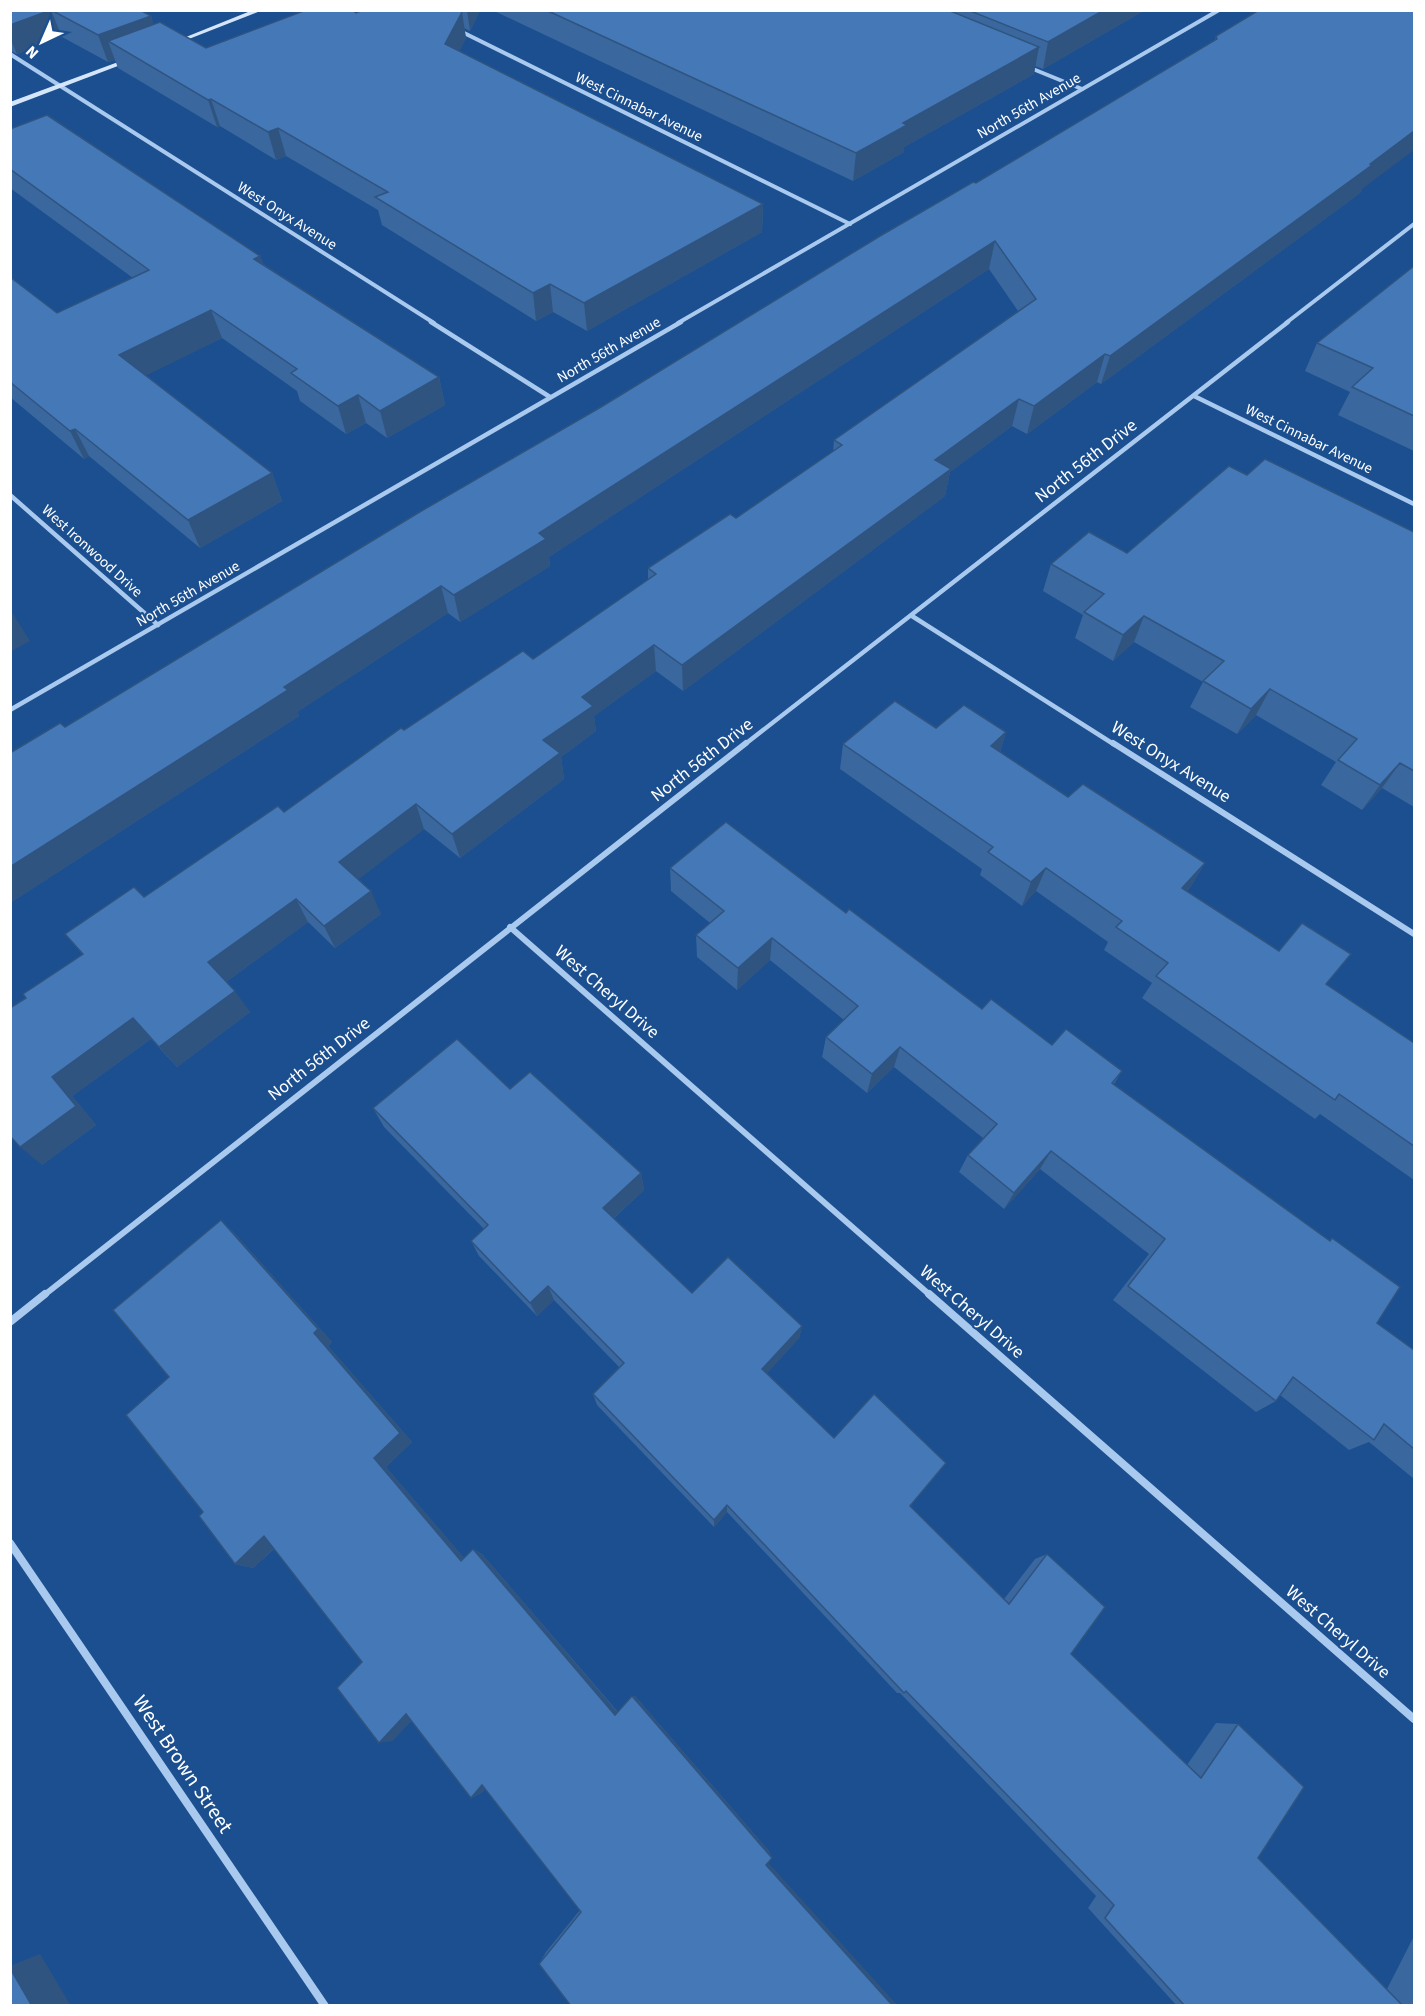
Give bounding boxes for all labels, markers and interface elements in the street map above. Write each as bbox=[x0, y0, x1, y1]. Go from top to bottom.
north arrow bbox=[12, 12, 72, 72]
text: N bbox=[21, 40, 44, 64]
street label: West Cinnabar Avenue bbox=[572, 67, 706, 147]
street label: North 56th Avenue bbox=[973, 68, 1085, 144]
street label: West Onyx Avenue bbox=[233, 177, 341, 255]
street label: North 56th Avenue bbox=[553, 312, 665, 388]
street label: West Cinnabar Avenue bbox=[1242, 399, 1376, 479]
street label: North 56th Drive bbox=[1030, 413, 1142, 509]
street label: West Ironwood Drive bbox=[37, 500, 147, 602]
street label: North 56th Avenue bbox=[132, 556, 244, 632]
street label: North 56th Drive bbox=[646, 712, 758, 808]
street label: West Onyx Avenue bbox=[1106, 715, 1236, 809]
street label: West Cheryl Drive bbox=[549, 940, 665, 1045]
street label: North 56th Drive bbox=[263, 1011, 375, 1107]
street label: West Cheryl Drive bbox=[914, 1260, 1030, 1365]
street label: West Cheryl Drive bbox=[1280, 1580, 1396, 1685]
street label: West Brown Street bbox=[126, 1689, 240, 1839]

